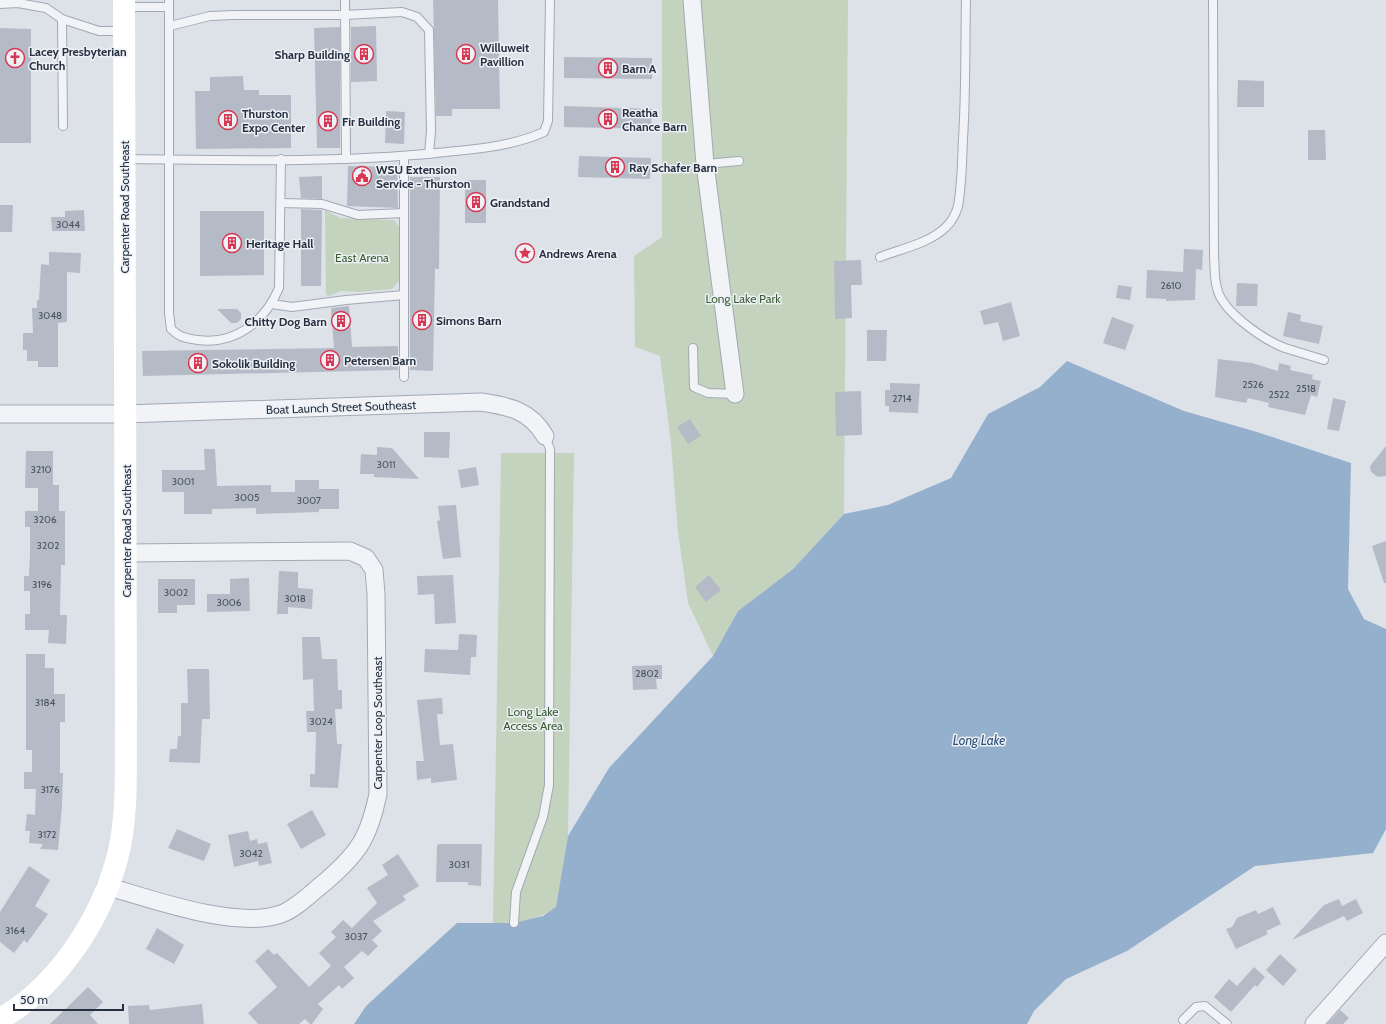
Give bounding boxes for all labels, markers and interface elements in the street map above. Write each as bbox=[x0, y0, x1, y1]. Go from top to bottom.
place label: Willuweit Pavillion bbox=[480, 40, 529, 69]
building icon: Sharp Building bbox=[353, 43, 375, 65]
building icon: Willuweit Pavillion bbox=[455, 43, 477, 65]
place label: Lacey Presbyterian Church bbox=[29, 44, 127, 73]
church icon: Lacey Presbyterian Church bbox=[4, 47, 26, 69]
place label: Sharp Building bbox=[275, 47, 350, 62]
building icon: Barn A bbox=[597, 57, 619, 79]
place label: Barn A bbox=[622, 61, 657, 76]
place label: Reatha Chance Barn bbox=[622, 105, 687, 134]
place label: Thurston Expo Center bbox=[242, 106, 305, 135]
building icon: Reatha Chance Barn bbox=[597, 108, 619, 130]
building icon: Thurston Expo Center bbox=[217, 109, 239, 131]
building icon: Fir Building bbox=[317, 110, 339, 132]
place label: Fir Building bbox=[342, 114, 400, 129]
street label: Carpenter Road Southeast bbox=[117, 140, 132, 274]
building icon: Ray Schafer Barn bbox=[604, 156, 626, 178]
place label: Ray Schafer Barn bbox=[629, 160, 717, 175]
place label: WSU Extension Service - Thurston bbox=[376, 162, 470, 191]
public building icon: WSU Extension Service - Thurston bbox=[351, 165, 373, 187]
building icon: Grandstand bbox=[465, 191, 487, 213]
place label: Grandstand bbox=[490, 195, 550, 210]
house number: 3044 bbox=[56, 218, 80, 231]
building icon: Heritage Hall bbox=[221, 232, 243, 254]
place label: Heritage Hall bbox=[246, 236, 314, 251]
place icon: Andrews Arena bbox=[514, 242, 536, 264]
place label: Andrews Arena bbox=[539, 246, 617, 261]
park label: East Arena bbox=[335, 250, 389, 265]
house number: 2610 bbox=[1160, 279, 1182, 292]
park label: Long Lake Park bbox=[705, 291, 781, 306]
house number: 3048 bbox=[38, 309, 62, 322]
building icon: Simons Barn bbox=[411, 309, 433, 331]
building icon: Chitty Dog Barn bbox=[330, 310, 352, 332]
place label: Simons Barn bbox=[436, 313, 502, 328]
place label: Chitty Dog Barn bbox=[245, 314, 327, 329]
building icon: Petersen Barn bbox=[319, 349, 341, 371]
building icon: Sokolik Building bbox=[187, 352, 209, 374]
place label: Petersen Barn bbox=[344, 353, 416, 368]
place label: Sokolik Building bbox=[212, 356, 295, 371]
house number: 2526 bbox=[1242, 378, 1264, 391]
house number: 2518 bbox=[1296, 382, 1316, 395]
house number: 2522 bbox=[1268, 388, 1290, 401]
house number: 2714 bbox=[892, 392, 912, 405]
street label: Boat Launch Street Southeast bbox=[266, 397, 416, 417]
house number: 3011 bbox=[377, 458, 395, 471]
house number: 3210 bbox=[31, 463, 51, 476]
street label: Carpenter Road Southeast bbox=[119, 464, 134, 598]
house number: 3001 bbox=[172, 475, 194, 488]
house number: 3005 bbox=[235, 491, 259, 504]
house number: 3007 bbox=[297, 494, 321, 507]
house number: 3206 bbox=[33, 513, 57, 526]
house number: 3202 bbox=[37, 539, 59, 552]
house number: 3196 bbox=[32, 578, 52, 591]
house number: 3002 bbox=[164, 586, 188, 599]
house number: 3018 bbox=[284, 592, 306, 605]
house number: 3006 bbox=[216, 596, 242, 609]
street label: Carpenter Loop Southeast bbox=[370, 657, 385, 789]
house number: 2802 bbox=[635, 667, 659, 680]
house number: 3184 bbox=[35, 696, 55, 709]
park label: Long Lake Access Area bbox=[503, 704, 563, 733]
house number: 3024 bbox=[309, 715, 333, 728]
water label: Long Lake bbox=[953, 732, 1005, 748]
house number: 3176 bbox=[40, 783, 60, 796]
house number: 3172 bbox=[38, 828, 56, 841]
house number: 3042 bbox=[239, 847, 263, 860]
house number: 3031 bbox=[448, 858, 470, 871]
house number: 3164 bbox=[5, 924, 25, 937]
house number: 3037 bbox=[345, 930, 367, 943]
scale bar bbox=[14, 986, 123, 1012]
text: 50 m bbox=[20, 992, 48, 1007]

